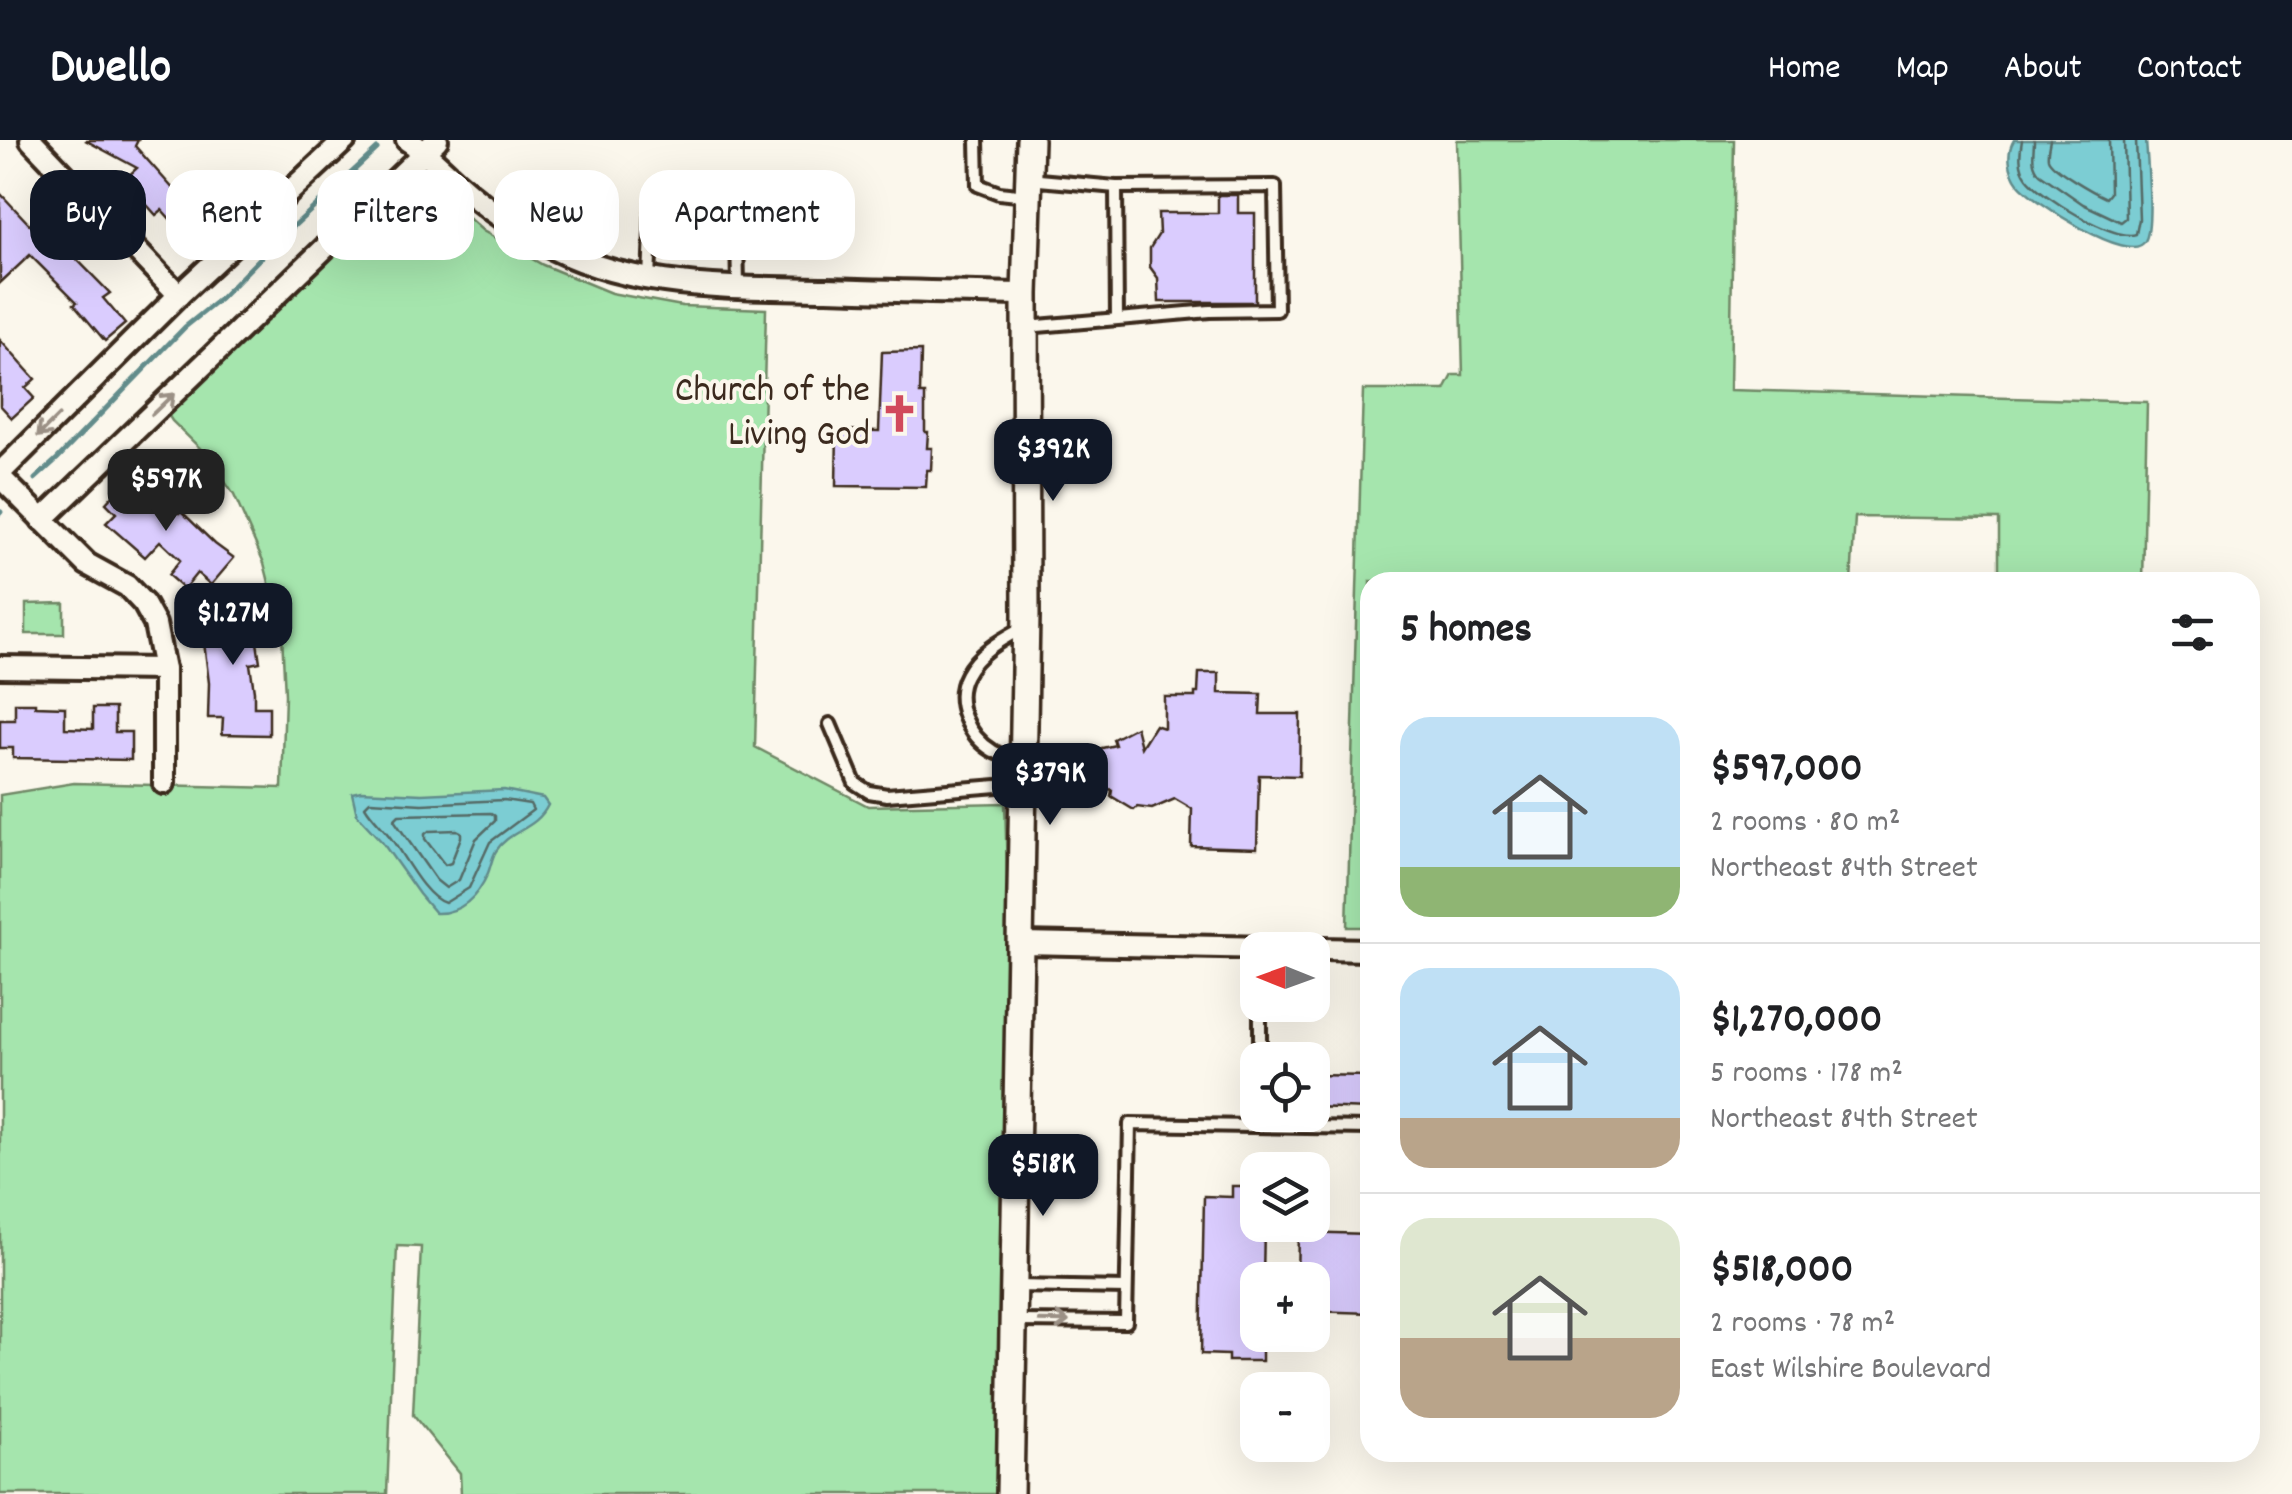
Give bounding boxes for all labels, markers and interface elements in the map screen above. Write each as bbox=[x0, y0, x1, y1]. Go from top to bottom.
text: Dwello bbox=[50, 36, 171, 105]
text: Home bbox=[1768, 45, 1841, 95]
text: Map bbox=[1896, 45, 1949, 95]
text: About bbox=[2004, 45, 2082, 95]
text: Contact bbox=[2137, 45, 2242, 95]
chip: Buy bbox=[30, 170, 146, 260]
chip: Rent bbox=[166, 170, 297, 260]
chip: Filters bbox=[317, 170, 474, 260]
chip: New bbox=[494, 170, 619, 260]
chip: Apartment bbox=[639, 170, 855, 260]
place label: Church of the Living God bbox=[675, 365, 870, 464]
one-way arrow bbox=[150, 392, 174, 416]
church icon: Church of the Living God bbox=[879, 393, 921, 435]
one-way arrow bbox=[36, 414, 60, 438]
pin: $392K bbox=[983, 419, 1123, 504]
text: $392K bbox=[1016, 428, 1090, 474]
pin: $597K bbox=[96, 449, 236, 534]
text: $597K bbox=[130, 458, 202, 504]
pin: $1.27M bbox=[152, 583, 314, 668]
text: $1.27M bbox=[196, 592, 270, 638]
text: 5 homes bbox=[1400, 602, 1532, 662]
icon: filters bbox=[2165, 605, 2220, 660]
text: $597,000 bbox=[1710, 741, 1863, 801]
pin: $379K bbox=[980, 743, 1120, 828]
text: $379K bbox=[1014, 752, 1086, 798]
icon: home bbox=[1480, 757, 1600, 877]
text: 2 rooms · 80 m² bbox=[1710, 801, 1900, 847]
text: Northeast 84th Street bbox=[1710, 847, 1978, 893]
north arrow bbox=[1240, 932, 1330, 1022]
map controls bbox=[1240, 932, 1330, 1462]
text: $1,270,000 bbox=[1710, 992, 1882, 1052]
icon: home bbox=[1480, 1008, 1600, 1128]
button: locate bbox=[1240, 1042, 1330, 1132]
text: 5 rooms · 178 m² bbox=[1710, 1052, 1903, 1098]
text: Northeast 84th Street bbox=[1710, 1098, 1978, 1144]
pin: $518K bbox=[973, 1134, 1113, 1219]
text: $518K bbox=[1010, 1143, 1076, 1189]
button: layers bbox=[1240, 1152, 1330, 1242]
text: $518,000 bbox=[1710, 1242, 1853, 1302]
icon: home bbox=[1480, 1258, 1600, 1378]
button: + bbox=[1240, 1262, 1330, 1352]
text: 2 rooms · 78 m² bbox=[1710, 1302, 1895, 1348]
one-way arrow bbox=[1036, 1312, 1069, 1330]
text: East Wilshire Boulevard bbox=[1710, 1348, 1991, 1394]
button: − bbox=[1240, 1372, 1330, 1462]

